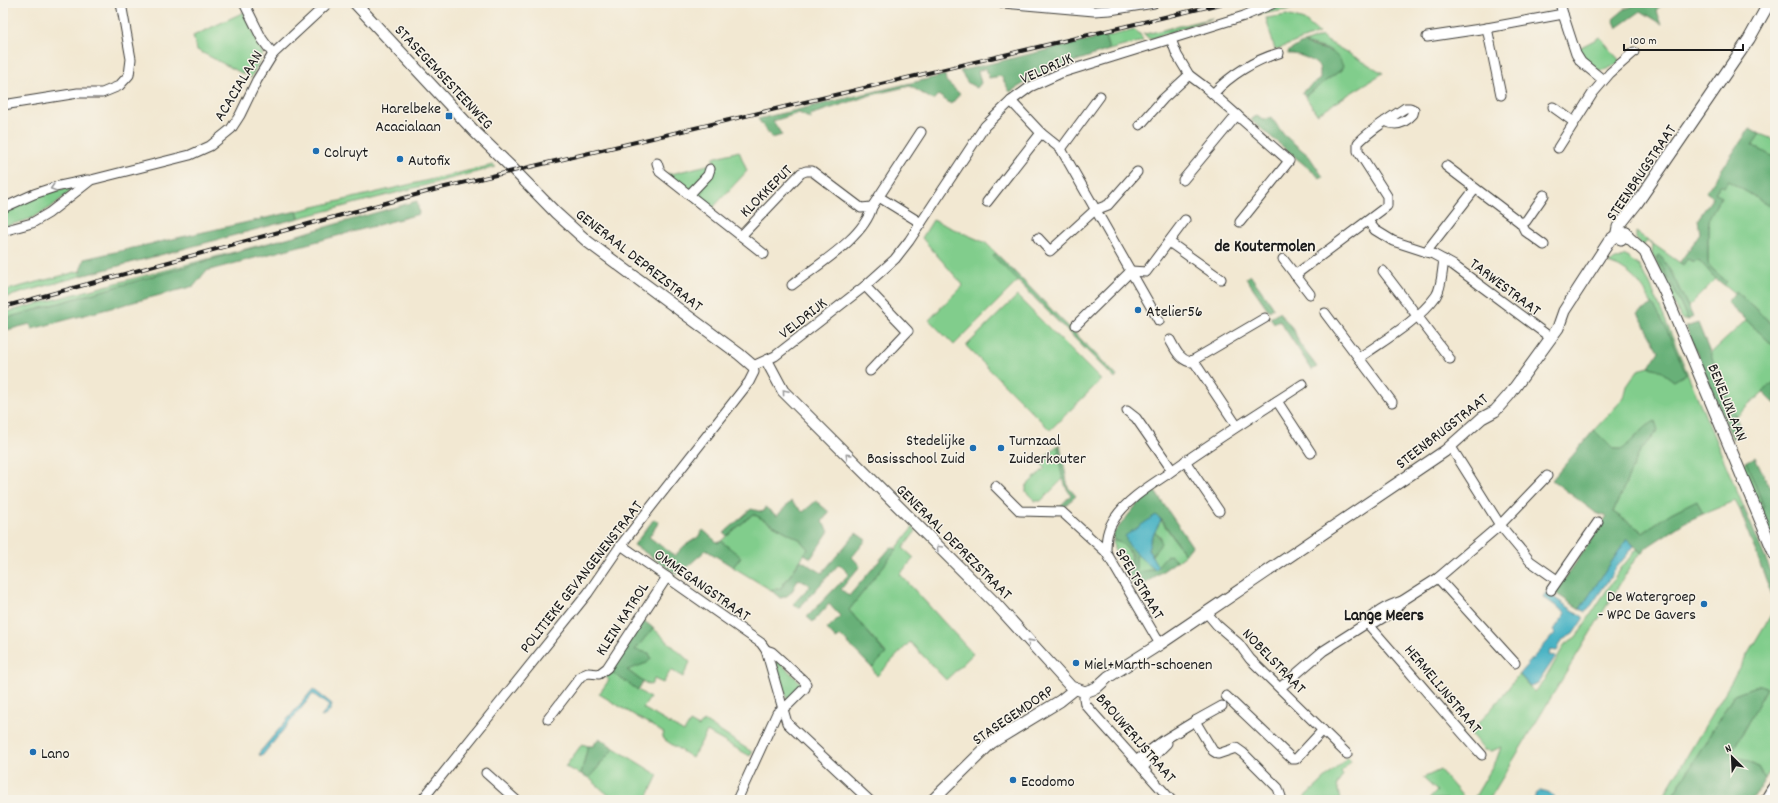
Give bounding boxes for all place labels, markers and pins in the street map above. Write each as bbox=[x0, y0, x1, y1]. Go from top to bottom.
place label: Harelbeke Acacialaan bbox=[375, 98, 441, 139]
marker: Harelbeke Acacialaan bbox=[444, 111, 454, 121]
place label: Colruyt bbox=[324, 142, 368, 165]
marker: Colruyt bbox=[311, 146, 321, 156]
place label: Autofix bbox=[408, 150, 450, 173]
marker: Autofix bbox=[395, 154, 405, 164]
place label: Atelier56 bbox=[1146, 301, 1203, 324]
marker: Atelier56 bbox=[1133, 305, 1143, 315]
place label: Stedelijke Basisschool Zuid bbox=[867, 430, 965, 471]
place label: Turnzaal Zuiderkouter bbox=[1009, 430, 1086, 471]
marker: Stedelijke Basisschool Zuid bbox=[968, 443, 978, 453]
marker: Turnzaal Zuiderkouter bbox=[996, 443, 1006, 453]
place label: De Watergroep - WPC De Gavers bbox=[1598, 586, 1696, 627]
marker: De Watergroep - WPC De Gavers bbox=[1699, 599, 1709, 609]
place label: Miel+Marth-schoenen bbox=[1084, 654, 1212, 677]
marker: Miel+Marth-schoenen bbox=[1071, 658, 1081, 668]
place label: Lano bbox=[41, 743, 70, 766]
marker: Lano bbox=[28, 747, 38, 757]
place label: Ecodomo bbox=[1021, 771, 1075, 794]
marker: Ecodomo bbox=[1008, 775, 1018, 785]

